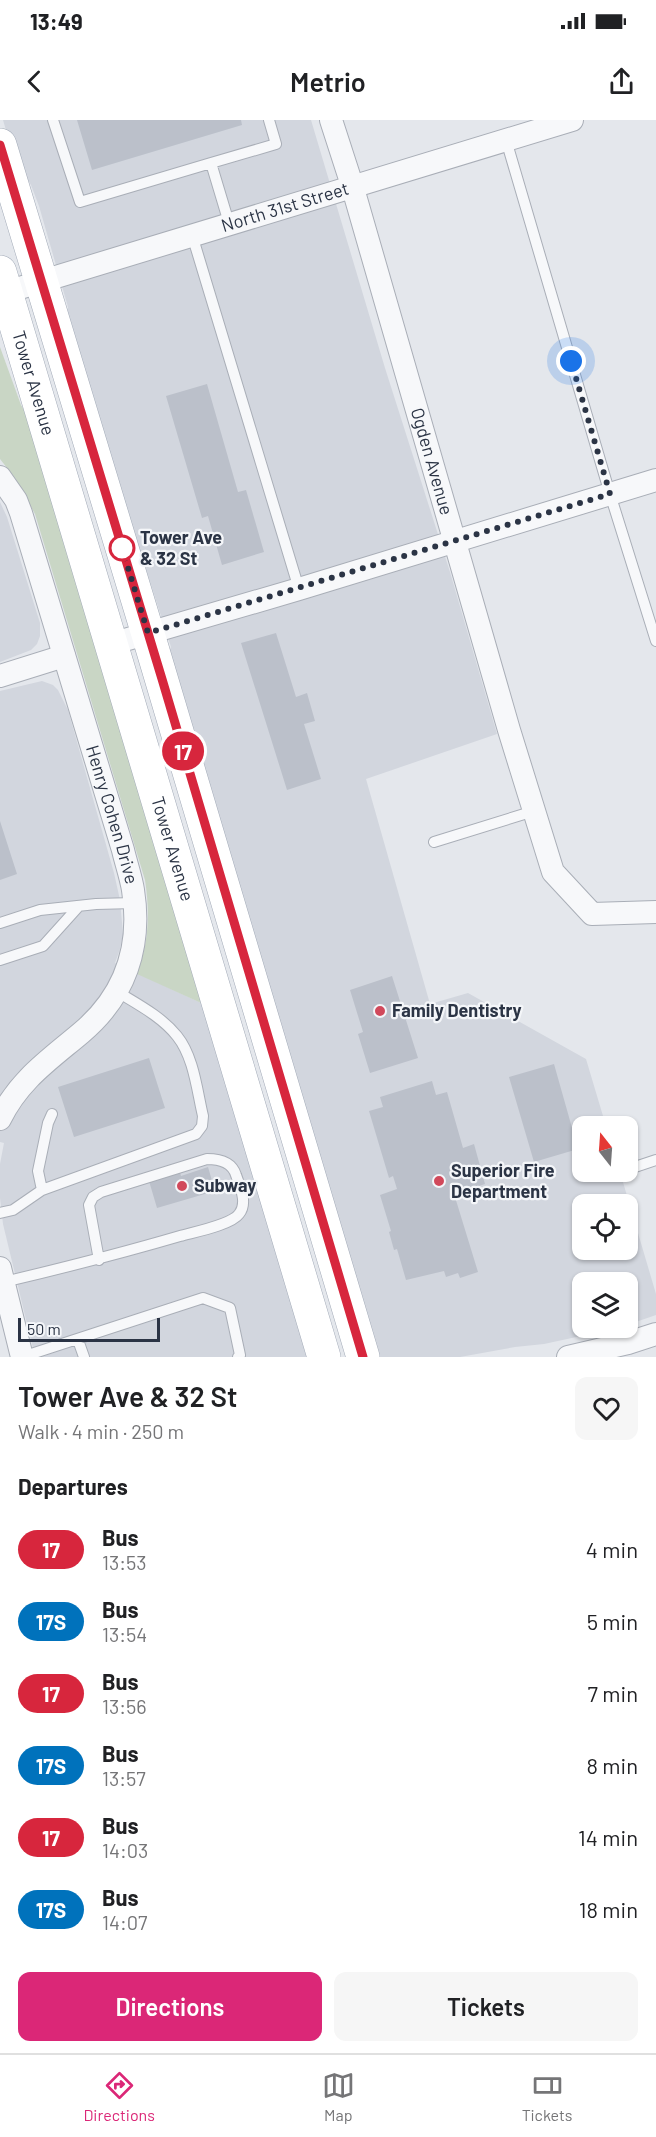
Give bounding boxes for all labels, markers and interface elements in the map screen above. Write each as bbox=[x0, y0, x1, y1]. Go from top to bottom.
text: 13:49 bbox=[30, 8, 83, 34]
icon: back bbox=[18, 65, 51, 98]
text: Metrio bbox=[290, 65, 366, 97]
icon: share bbox=[605, 65, 638, 98]
street label: North 31st Street bbox=[218, 177, 351, 236]
street label: Tower Avenue bbox=[8, 328, 60, 438]
your location bbox=[556, 346, 586, 376]
street label: Ogden Avenue bbox=[407, 405, 458, 517]
place label: Tower Ave & 32 St bbox=[140, 526, 222, 569]
marker: Tower Ave & 32 St bbox=[109, 535, 135, 561]
line badge: 17 bbox=[156, 732, 210, 770]
text: 17 bbox=[174, 739, 192, 764]
street label: Henry Cohen Drive bbox=[82, 742, 144, 886]
street label: Tower Avenue bbox=[147, 794, 199, 904]
place label: Family Dentistry bbox=[392, 999, 522, 1021]
marker: Family Dentistry bbox=[373, 1004, 387, 1018]
north arrow bbox=[572, 1116, 638, 1182]
map controls bbox=[572, 1116, 638, 1338]
place label: Superior Fire Department bbox=[451, 1159, 555, 1202]
place label: Subway bbox=[194, 1174, 256, 1196]
marker: Superior Fire Department bbox=[432, 1174, 446, 1188]
marker: Subway bbox=[175, 1179, 189, 1193]
button: locate bbox=[572, 1194, 638, 1260]
button: layers bbox=[572, 1272, 638, 1338]
scale bar bbox=[18, 1315, 160, 1342]
text: 50 m bbox=[27, 1319, 61, 1338]
button: heart bbox=[575, 1377, 638, 1440]
text: Tower Ave & 32 St bbox=[18, 1379, 238, 1413]
text: Walk · 4 min · 250 m bbox=[18, 1419, 184, 1443]
text: Departures bbox=[18, 1473, 128, 1499]
text: Bus bbox=[102, 1524, 139, 1550]
text: 4 min bbox=[586, 1536, 638, 1562]
text: 17 bbox=[42, 1537, 60, 1562]
text: 13:53 bbox=[102, 1550, 147, 1574]
text: Bus bbox=[102, 1596, 139, 1622]
text: 5 min bbox=[587, 1608, 638, 1634]
text: 17S bbox=[36, 1609, 66, 1634]
text: 13:54 bbox=[102, 1622, 147, 1646]
text: Bus bbox=[102, 1668, 139, 1694]
text: 7 min bbox=[588, 1680, 638, 1706]
text: 17 bbox=[42, 1681, 60, 1706]
text: 13:56 bbox=[102, 1694, 147, 1718]
text: Bus bbox=[102, 1740, 139, 1766]
text: 8 min bbox=[586, 1752, 638, 1778]
text: 17S bbox=[36, 1753, 66, 1778]
text: 13:57 bbox=[102, 1766, 146, 1790]
text: Bus bbox=[102, 1812, 139, 1838]
text: 14 min bbox=[578, 1824, 638, 1850]
text: 17 bbox=[42, 1825, 60, 1850]
text: 14:03 bbox=[102, 1838, 148, 1862]
text: Bus bbox=[102, 1884, 139, 1910]
text: 18 min bbox=[579, 1896, 638, 1922]
text: 17S bbox=[36, 1897, 66, 1922]
text: 14:07 bbox=[102, 1910, 148, 1934]
button: Directions bbox=[18, 1972, 322, 2041]
button: Tickets bbox=[334, 1972, 638, 2041]
tab: Directions bbox=[83, 2069, 155, 2124]
tab: Map bbox=[322, 2069, 355, 2124]
tab: Tickets bbox=[522, 2069, 573, 2124]

